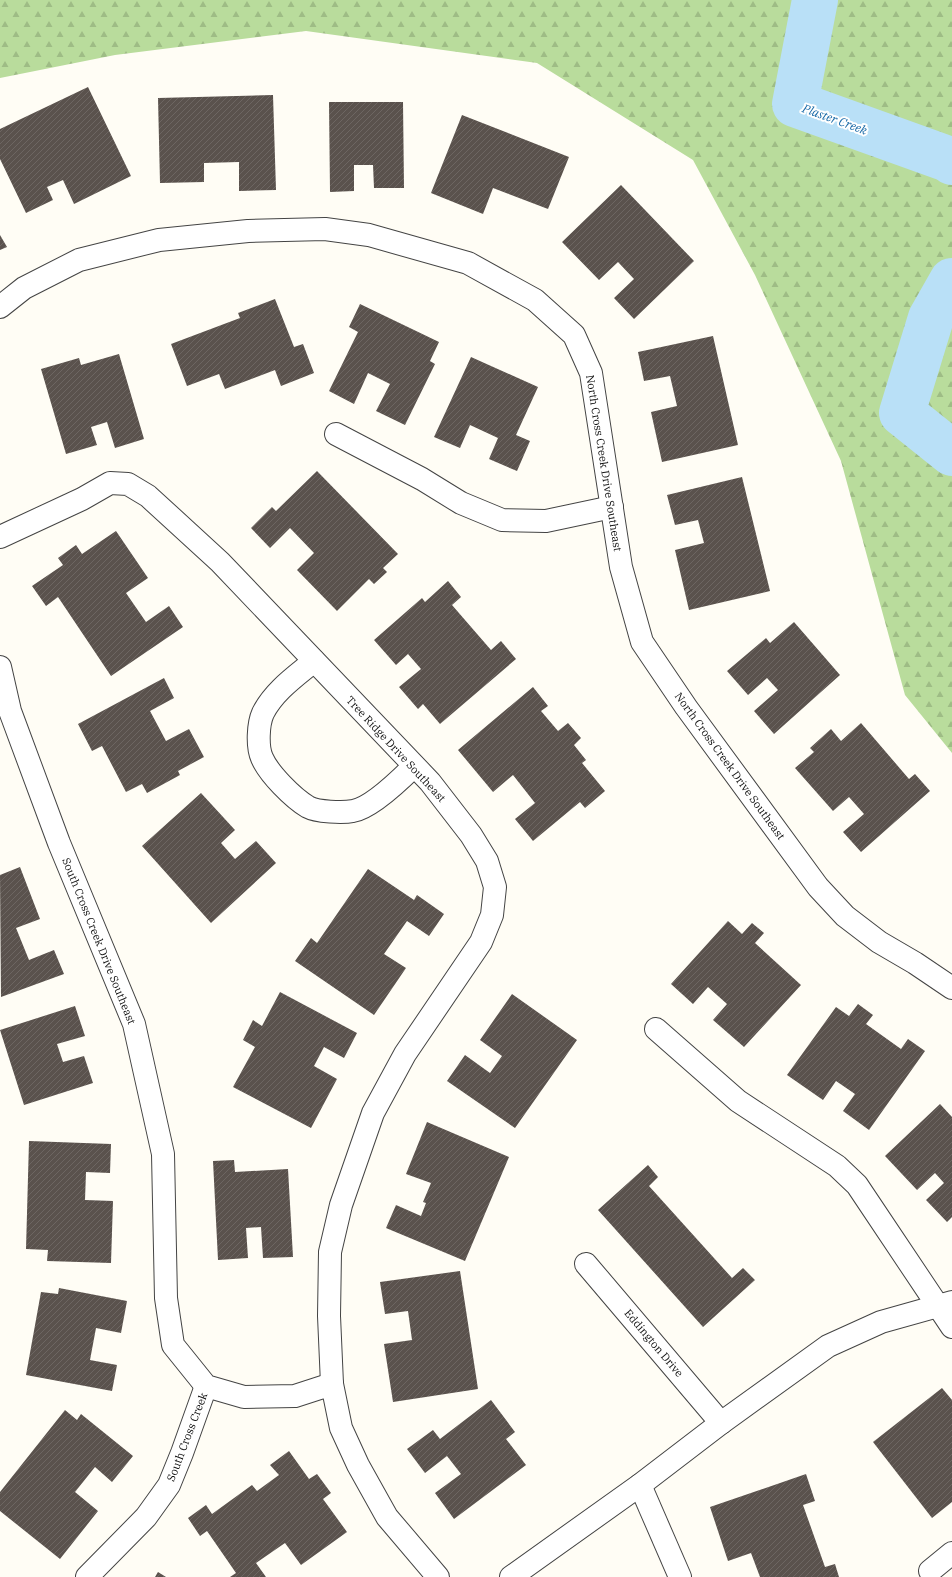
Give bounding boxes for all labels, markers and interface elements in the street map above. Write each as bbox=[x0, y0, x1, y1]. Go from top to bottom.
water label: Plaster Creek bbox=[800, 100, 870, 138]
street label: North Cross Creek Drive Southeast bbox=[583, 374, 625, 552]
street label: North Cross Creek Drive Southeast bbox=[672, 690, 788, 842]
street label: Tree Ridge Drive Southeast bbox=[343, 693, 449, 805]
street label: South Cross Creek Drive Southeast bbox=[59, 856, 139, 1026]
street label: Eddington Drive bbox=[622, 1306, 686, 1380]
street label: South Cross Creek bbox=[164, 1390, 211, 1483]

